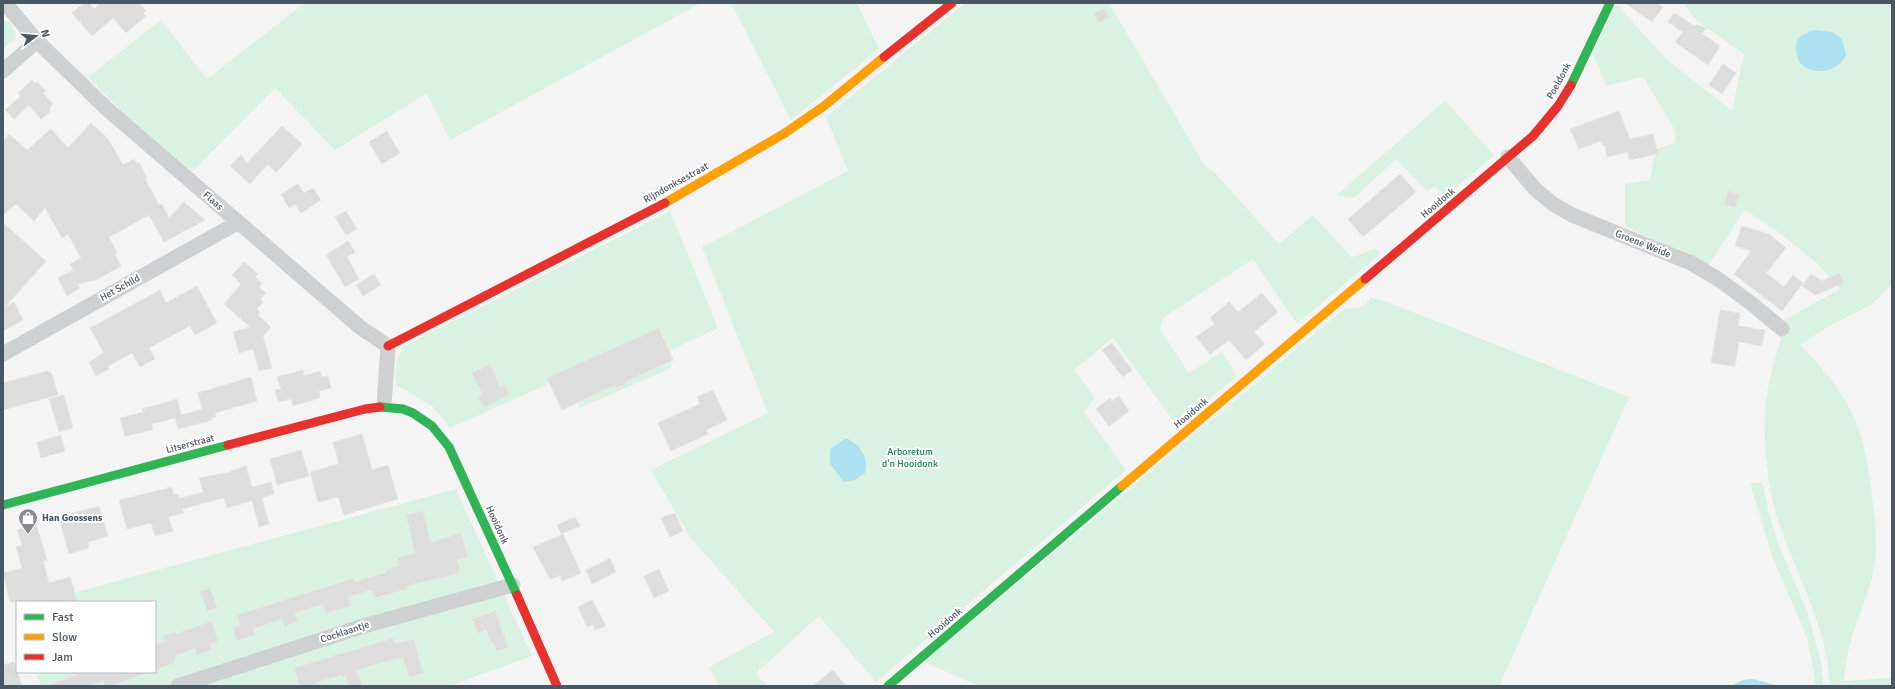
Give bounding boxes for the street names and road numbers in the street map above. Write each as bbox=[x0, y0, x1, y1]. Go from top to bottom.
street label: Poeldonk bbox=[1544, 61, 1574, 101]
street label: Rijndonksestraat bbox=[641, 160, 711, 206]
street label: Hooidonk bbox=[1419, 185, 1457, 221]
street label: Flaas bbox=[201, 189, 226, 213]
street label: Groene Weide bbox=[1613, 227, 1673, 261]
street label: Het Schild bbox=[98, 272, 142, 304]
street label: Hooidonk bbox=[1172, 395, 1210, 431]
street label: Litserstraat bbox=[165, 432, 216, 456]
street label: Hooidonk bbox=[483, 504, 511, 546]
street label: Hooidonk bbox=[926, 605, 964, 641]
street label: Cocklaantje bbox=[319, 618, 371, 646]

